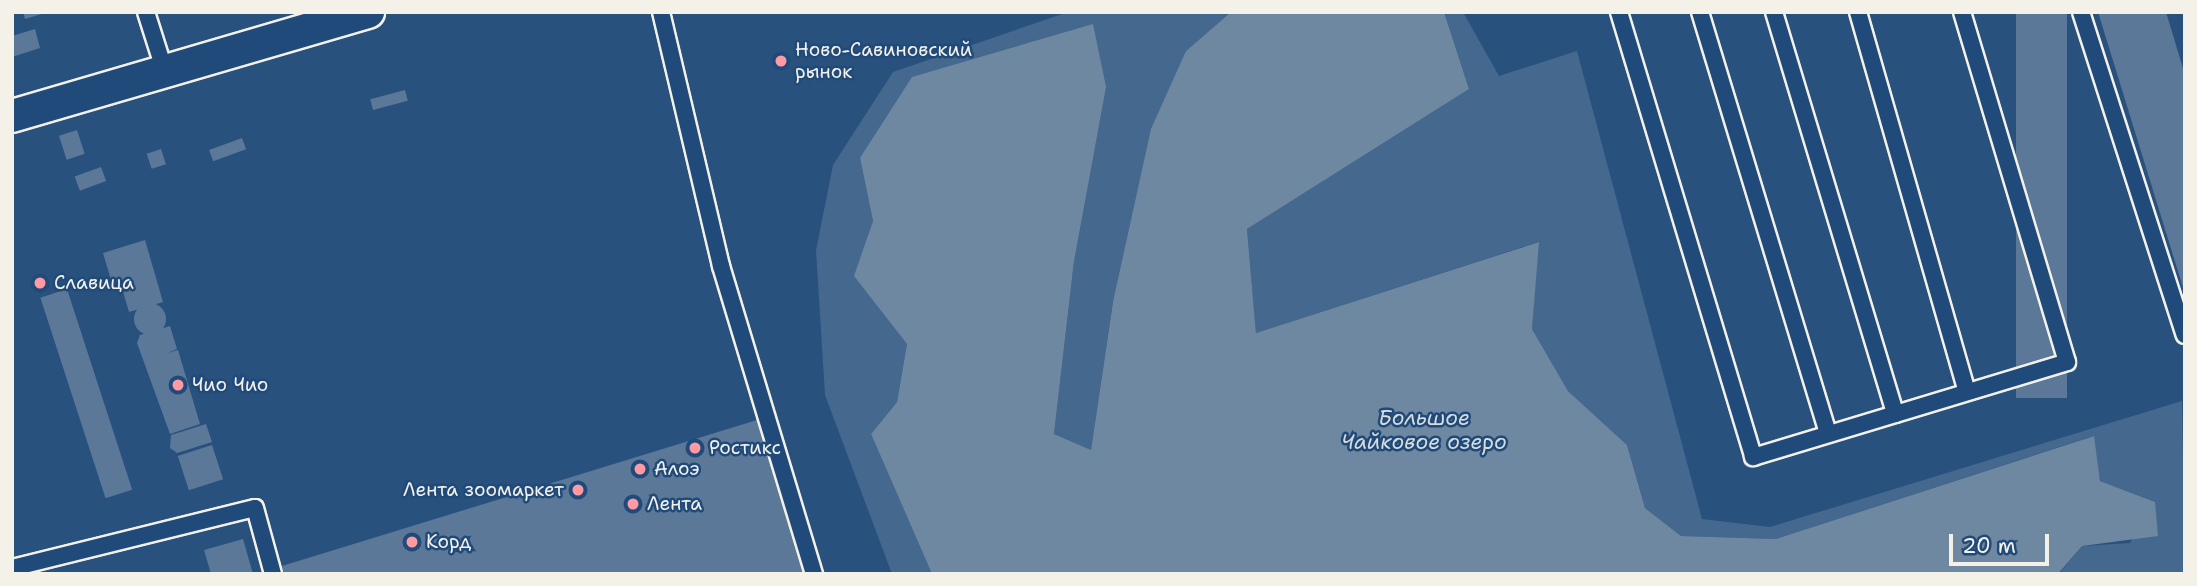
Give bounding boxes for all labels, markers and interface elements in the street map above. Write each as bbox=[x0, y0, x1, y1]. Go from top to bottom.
place label: Ново-Савиновский рынок bbox=[795, 39, 972, 83]
marker: Ново-Савиновский рынок bbox=[773, 53, 789, 69]
place label: Славица bbox=[54, 272, 134, 294]
marker: Славица bbox=[32, 275, 48, 291]
place label: Чио Чио bbox=[192, 374, 268, 396]
marker: Чио Чио bbox=[170, 377, 186, 393]
water label: Большое Чайковое озеро bbox=[1341, 405, 1507, 455]
place label: Ростикс bbox=[709, 437, 781, 459]
marker: Ростикс bbox=[687, 440, 703, 456]
place label: Алоэ bbox=[654, 458, 699, 480]
marker: Алоэ bbox=[632, 461, 648, 477]
place label: Лента зоомаркет bbox=[403, 479, 564, 501]
marker: Лента зоомаркет bbox=[570, 482, 586, 498]
place label: Лента bbox=[647, 493, 702, 515]
marker: Лента bbox=[625, 496, 641, 512]
scale bar bbox=[1952, 520, 2052, 564]
place label: Корд bbox=[426, 531, 471, 553]
text: 20 m bbox=[1962, 532, 2016, 560]
marker: Корд bbox=[404, 534, 420, 550]

